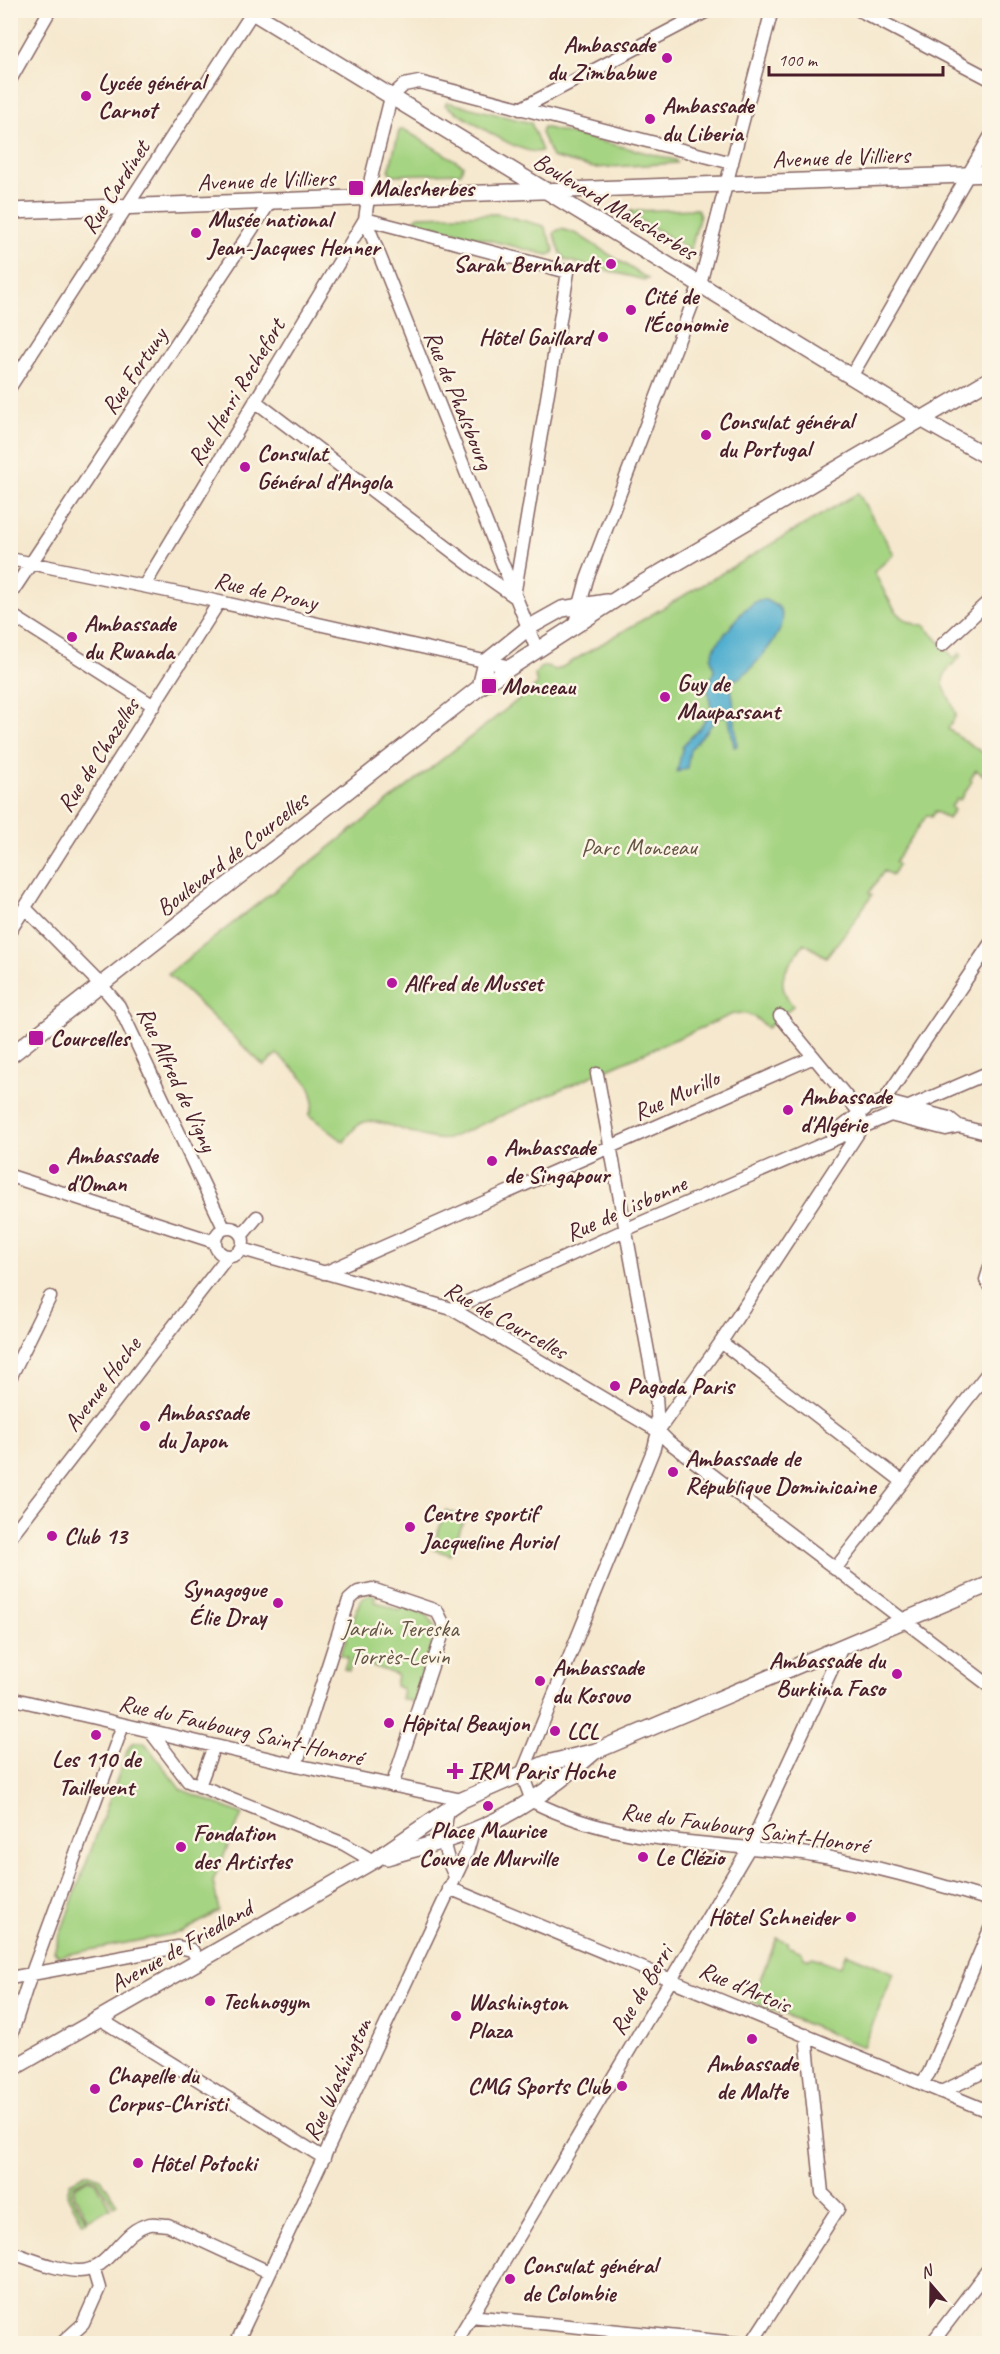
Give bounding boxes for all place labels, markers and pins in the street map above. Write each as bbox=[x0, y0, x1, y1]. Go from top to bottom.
place label: Ambassade du Zimbabwe bbox=[547, 29, 657, 87]
marker: Ambassade du Zimbabwe bbox=[660, 51, 674, 65]
place label: Lycée général Carnot bbox=[98, 67, 210, 125]
marker: Lycée général Carnot bbox=[79, 89, 93, 103]
place label: Ambassade du Liberia bbox=[662, 90, 756, 148]
marker: Ambassade du Liberia bbox=[643, 112, 657, 126]
place label: Malesherbes bbox=[370, 173, 476, 203]
marker: Malesherbes bbox=[347, 179, 365, 197]
place label: Musée national Jean-Jacques Henner bbox=[206, 204, 382, 262]
marker: Musée national Jean-Jacques Henner bbox=[189, 226, 203, 240]
place label: Sarah Bernhardt bbox=[453, 249, 602, 279]
marker: Sarah Bernhardt bbox=[604, 257, 618, 271]
place label: Cité de l'Économie bbox=[643, 281, 729, 339]
marker: Cité de l'Économie bbox=[624, 303, 638, 317]
place label: Hôtel Gaillard bbox=[479, 322, 595, 352]
marker: Hôtel Gaillard bbox=[596, 330, 610, 344]
place label: Consulat général du Portugal bbox=[718, 406, 858, 464]
marker: Consulat général du Portugal bbox=[699, 428, 713, 442]
place label: Consulat Général d'Angola bbox=[257, 438, 394, 496]
marker: Consulat Général d'Angola bbox=[238, 460, 252, 474]
place label: Ambassade du Rwanda bbox=[84, 608, 178, 666]
marker: Ambassade du Rwanda bbox=[65, 630, 79, 644]
place label: Guy de Maupassant bbox=[677, 668, 783, 726]
place label: Monceau bbox=[502, 671, 577, 701]
marker: Monceau bbox=[480, 677, 498, 695]
marker: Guy de Maupassant bbox=[658, 690, 672, 704]
place label: Alfred de Musset bbox=[404, 968, 546, 998]
marker: Alfred de Musset bbox=[385, 976, 399, 990]
place label: Courcelles bbox=[50, 1023, 132, 1053]
marker: Courcelles bbox=[27, 1029, 45, 1047]
place label: Ambassade d'Algérie bbox=[800, 1081, 894, 1139]
marker: Ambassade d'Algérie bbox=[781, 1103, 795, 1117]
place label: Ambassade de Singapour bbox=[504, 1132, 612, 1190]
place label: Ambassade d'Oman bbox=[66, 1140, 160, 1198]
marker: Ambassade de Singapour bbox=[485, 1154, 499, 1168]
marker: Ambassade d'Oman bbox=[47, 1162, 61, 1176]
place label: Pagoda Paris bbox=[627, 1371, 736, 1401]
marker: Pagoda Paris bbox=[608, 1379, 622, 1393]
place label: Ambassade du Japon bbox=[157, 1397, 251, 1455]
marker: Ambassade du Japon bbox=[138, 1419, 152, 1433]
place label: Ambassade de République Dominicaine bbox=[685, 1443, 877, 1501]
marker: Ambassade de République Dominicaine bbox=[666, 1465, 680, 1479]
place label: Centre sportif Jacqueline Auriol bbox=[420, 1498, 561, 1556]
marker: Centre sportif Jacqueline Auriol bbox=[403, 1520, 417, 1534]
place label: Club 13 bbox=[64, 1521, 129, 1551]
marker: Club 13 bbox=[45, 1529, 59, 1543]
place label: Synagogue Élie Dray bbox=[182, 1574, 269, 1632]
marker: Synagogue Élie Dray bbox=[271, 1596, 285, 1610]
place label: Ambassade du Burkina Faso bbox=[769, 1645, 887, 1703]
place label: Ambassade du Kosovo bbox=[552, 1652, 646, 1710]
marker: Ambassade du Burkina Faso bbox=[890, 1667, 904, 1681]
marker: Ambassade du Kosovo bbox=[533, 1674, 547, 1688]
place label: Hôpital Beaujon bbox=[401, 1708, 531, 1738]
marker: Hôpital Beaujon bbox=[382, 1716, 396, 1730]
place label: LCL bbox=[567, 1716, 600, 1746]
marker: LCL bbox=[548, 1724, 562, 1738]
marker: Les 110 de Taillevent bbox=[89, 1728, 103, 1742]
place label: Les 110 de Taillevent bbox=[52, 1744, 142, 1802]
place label: IRM Paris Hoche bbox=[468, 1756, 616, 1786]
marker: IRM Paris Hoche bbox=[446, 1762, 464, 1780]
marker: Place Maurice Couve de Murville bbox=[481, 1799, 495, 1813]
place label: Place Maurice Couve de Murville bbox=[419, 1815, 559, 1873]
place label: Fondation des Artistes bbox=[193, 1818, 294, 1876]
marker: Fondation des Artistes bbox=[174, 1840, 188, 1854]
place label: Le Clézio bbox=[655, 1842, 726, 1872]
marker: Le Clézio bbox=[636, 1850, 650, 1864]
place label: Hôtel Schneider bbox=[708, 1902, 841, 1932]
marker: Hôtel Schneider bbox=[844, 1910, 858, 1924]
place label: Technogym bbox=[222, 1986, 310, 2016]
place label: Washington Plaza bbox=[468, 1987, 570, 2045]
marker: Technogym bbox=[203, 1994, 217, 2008]
marker: Washington Plaza bbox=[449, 2009, 463, 2023]
marker: Ambassade de Malte bbox=[745, 2032, 759, 2046]
place label: Ambassade de Malte bbox=[706, 2048, 800, 2106]
place label: Chapelle du Corpus-Christi bbox=[107, 2060, 230, 2118]
place label: CMG Sports Club bbox=[467, 2071, 612, 2101]
marker: CMG Sports Club bbox=[615, 2079, 629, 2093]
marker: Chapelle du Corpus-Christi bbox=[88, 2082, 102, 2096]
place label: Hôtel Potocki bbox=[150, 2148, 260, 2178]
marker: Hôtel Potocki bbox=[131, 2156, 145, 2170]
place label: Consulat général de Colombie bbox=[522, 2250, 662, 2308]
marker: Consulat général de Colombie bbox=[503, 2272, 517, 2286]

